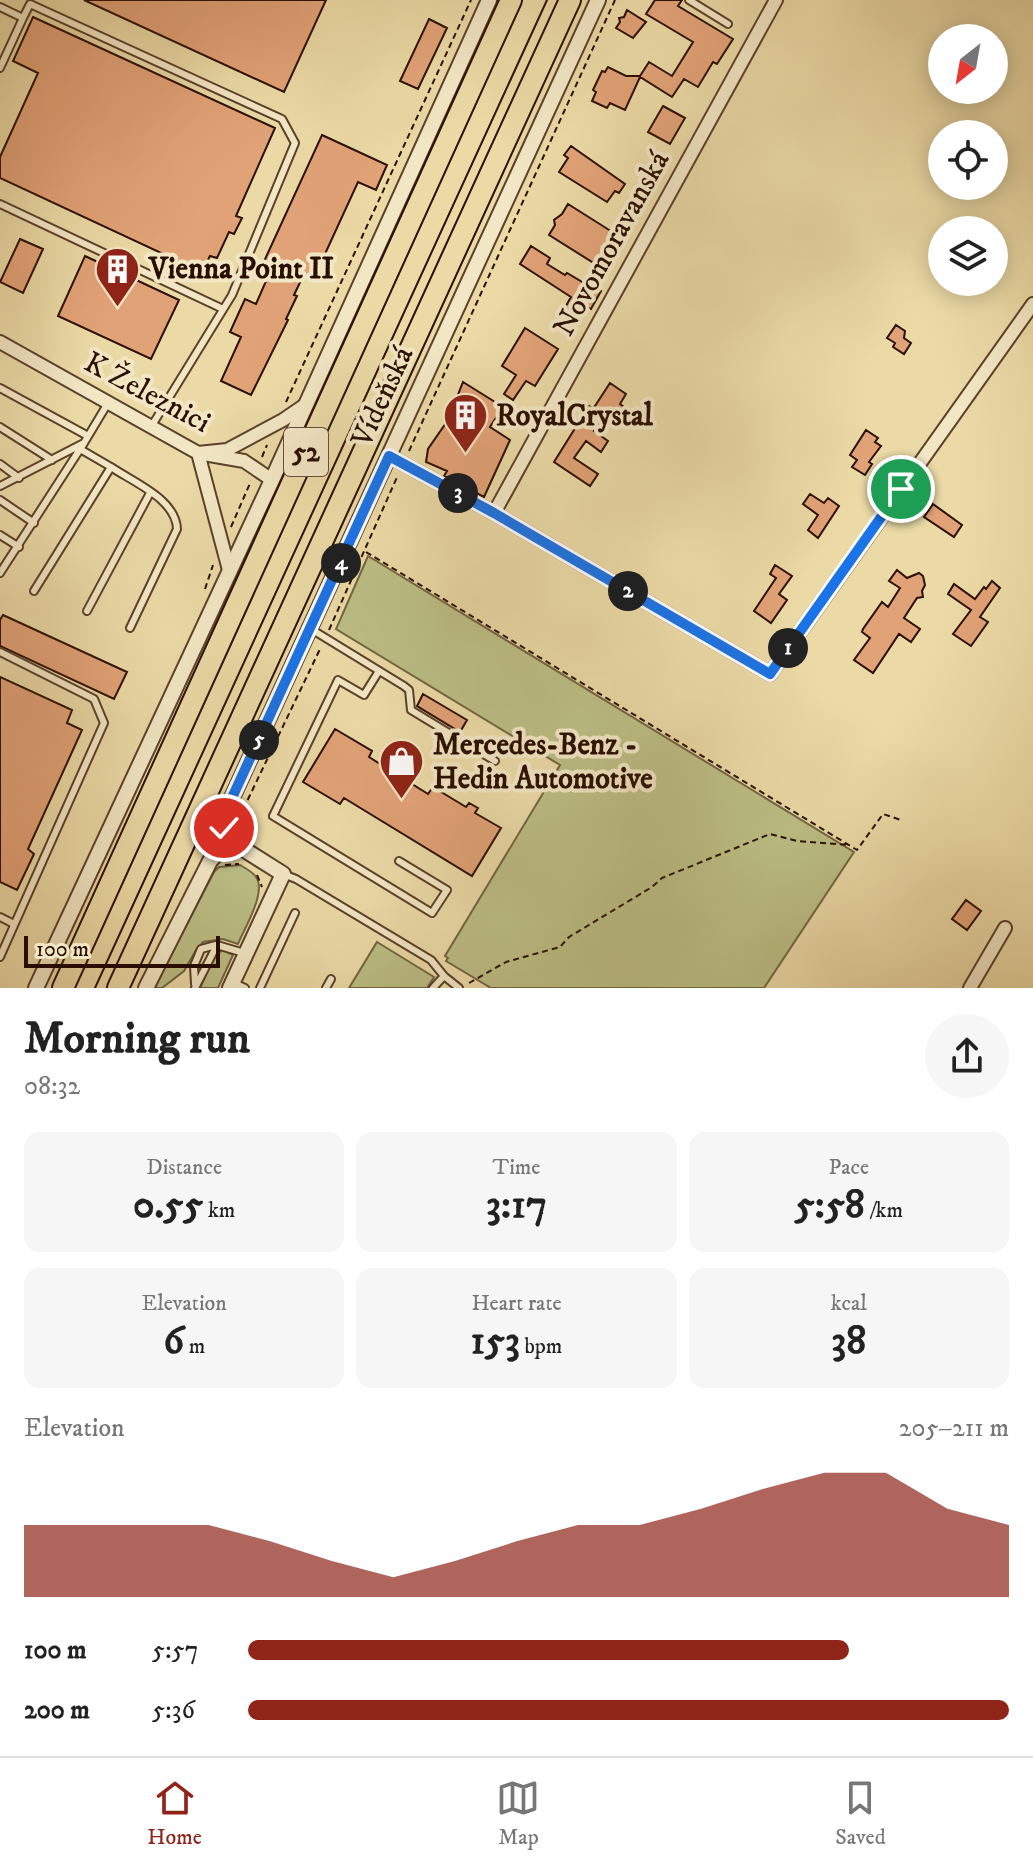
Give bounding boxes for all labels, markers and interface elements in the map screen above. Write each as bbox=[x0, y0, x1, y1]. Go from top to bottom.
north arrow bbox=[928, 24, 1008, 104]
map controls bbox=[928, 24, 1008, 296]
button: locate bbox=[928, 120, 1008, 200]
street label: Novomoravanská bbox=[546, 145, 678, 343]
button: layers bbox=[928, 216, 1008, 296]
building icon: Vienna Point II bbox=[94, 245, 142, 308]
place label: Vienna Point II bbox=[148, 251, 334, 288]
street label: Vídeňská bbox=[343, 341, 422, 454]
street label: K Železnici bbox=[78, 343, 217, 442]
building icon: RoyalCrystal bbox=[441, 392, 489, 455]
place label: RoyalCrystal bbox=[496, 398, 654, 435]
road number: 52 bbox=[284, 428, 328, 476]
pin bbox=[867, 455, 935, 523]
icon: arrive bbox=[879, 467, 923, 511]
pin: 3 bbox=[438, 473, 478, 513]
text: 3 bbox=[454, 479, 462, 506]
pin: 4 bbox=[321, 543, 361, 583]
text: 4 bbox=[335, 549, 347, 576]
pin: 2 bbox=[608, 571, 648, 611]
text: 2 bbox=[623, 577, 633, 604]
pin: 1 bbox=[768, 628, 808, 668]
text: 1 bbox=[784, 634, 792, 661]
pin: 5 bbox=[239, 720, 279, 760]
text: 5 bbox=[254, 726, 264, 753]
place label: Mercedes-Benz - Hedin Automotive bbox=[433, 727, 653, 798]
shop icon: Mercedes-Benz - Hedin Automotive bbox=[378, 738, 426, 801]
pin bbox=[190, 794, 258, 862]
icon: check bbox=[202, 806, 246, 850]
scale bar bbox=[24, 932, 220, 968]
text: 100 m bbox=[36, 936, 89, 963]
text: Morning run bbox=[24, 1012, 250, 1067]
button: share bbox=[925, 1014, 1009, 1098]
text: 08:32 bbox=[24, 1070, 80, 1103]
text: Distance bbox=[146, 1154, 222, 1181]
text: Time bbox=[493, 1154, 540, 1181]
text: Pace bbox=[828, 1154, 869, 1181]
text: 0.55 bbox=[133, 1181, 203, 1231]
text: 3:17 bbox=[486, 1181, 547, 1231]
text: 5:58 bbox=[795, 1181, 865, 1231]
text: km bbox=[203, 1197, 235, 1224]
text: /km bbox=[865, 1197, 903, 1224]
text: Elevation bbox=[142, 1290, 227, 1317]
text: Heart rate bbox=[471, 1290, 562, 1317]
text: kcal bbox=[831, 1290, 867, 1317]
text: 6 bbox=[163, 1317, 184, 1367]
text: 153 bbox=[471, 1317, 520, 1367]
text: 38 bbox=[831, 1317, 866, 1367]
text: m bbox=[184, 1333, 205, 1360]
text: bpm bbox=[520, 1333, 562, 1360]
text: Elevation bbox=[24, 1412, 125, 1445]
text: 205–211 m bbox=[899, 1412, 1009, 1445]
text: 100 m bbox=[24, 1634, 87, 1667]
text: 5:57 bbox=[152, 1634, 198, 1667]
text: 200 m bbox=[24, 1694, 90, 1727]
text: 5:36 bbox=[152, 1694, 195, 1727]
tab: Home bbox=[147, 1776, 202, 1851]
tab: Map bbox=[496, 1776, 540, 1851]
tab: Saved bbox=[835, 1776, 886, 1851]

